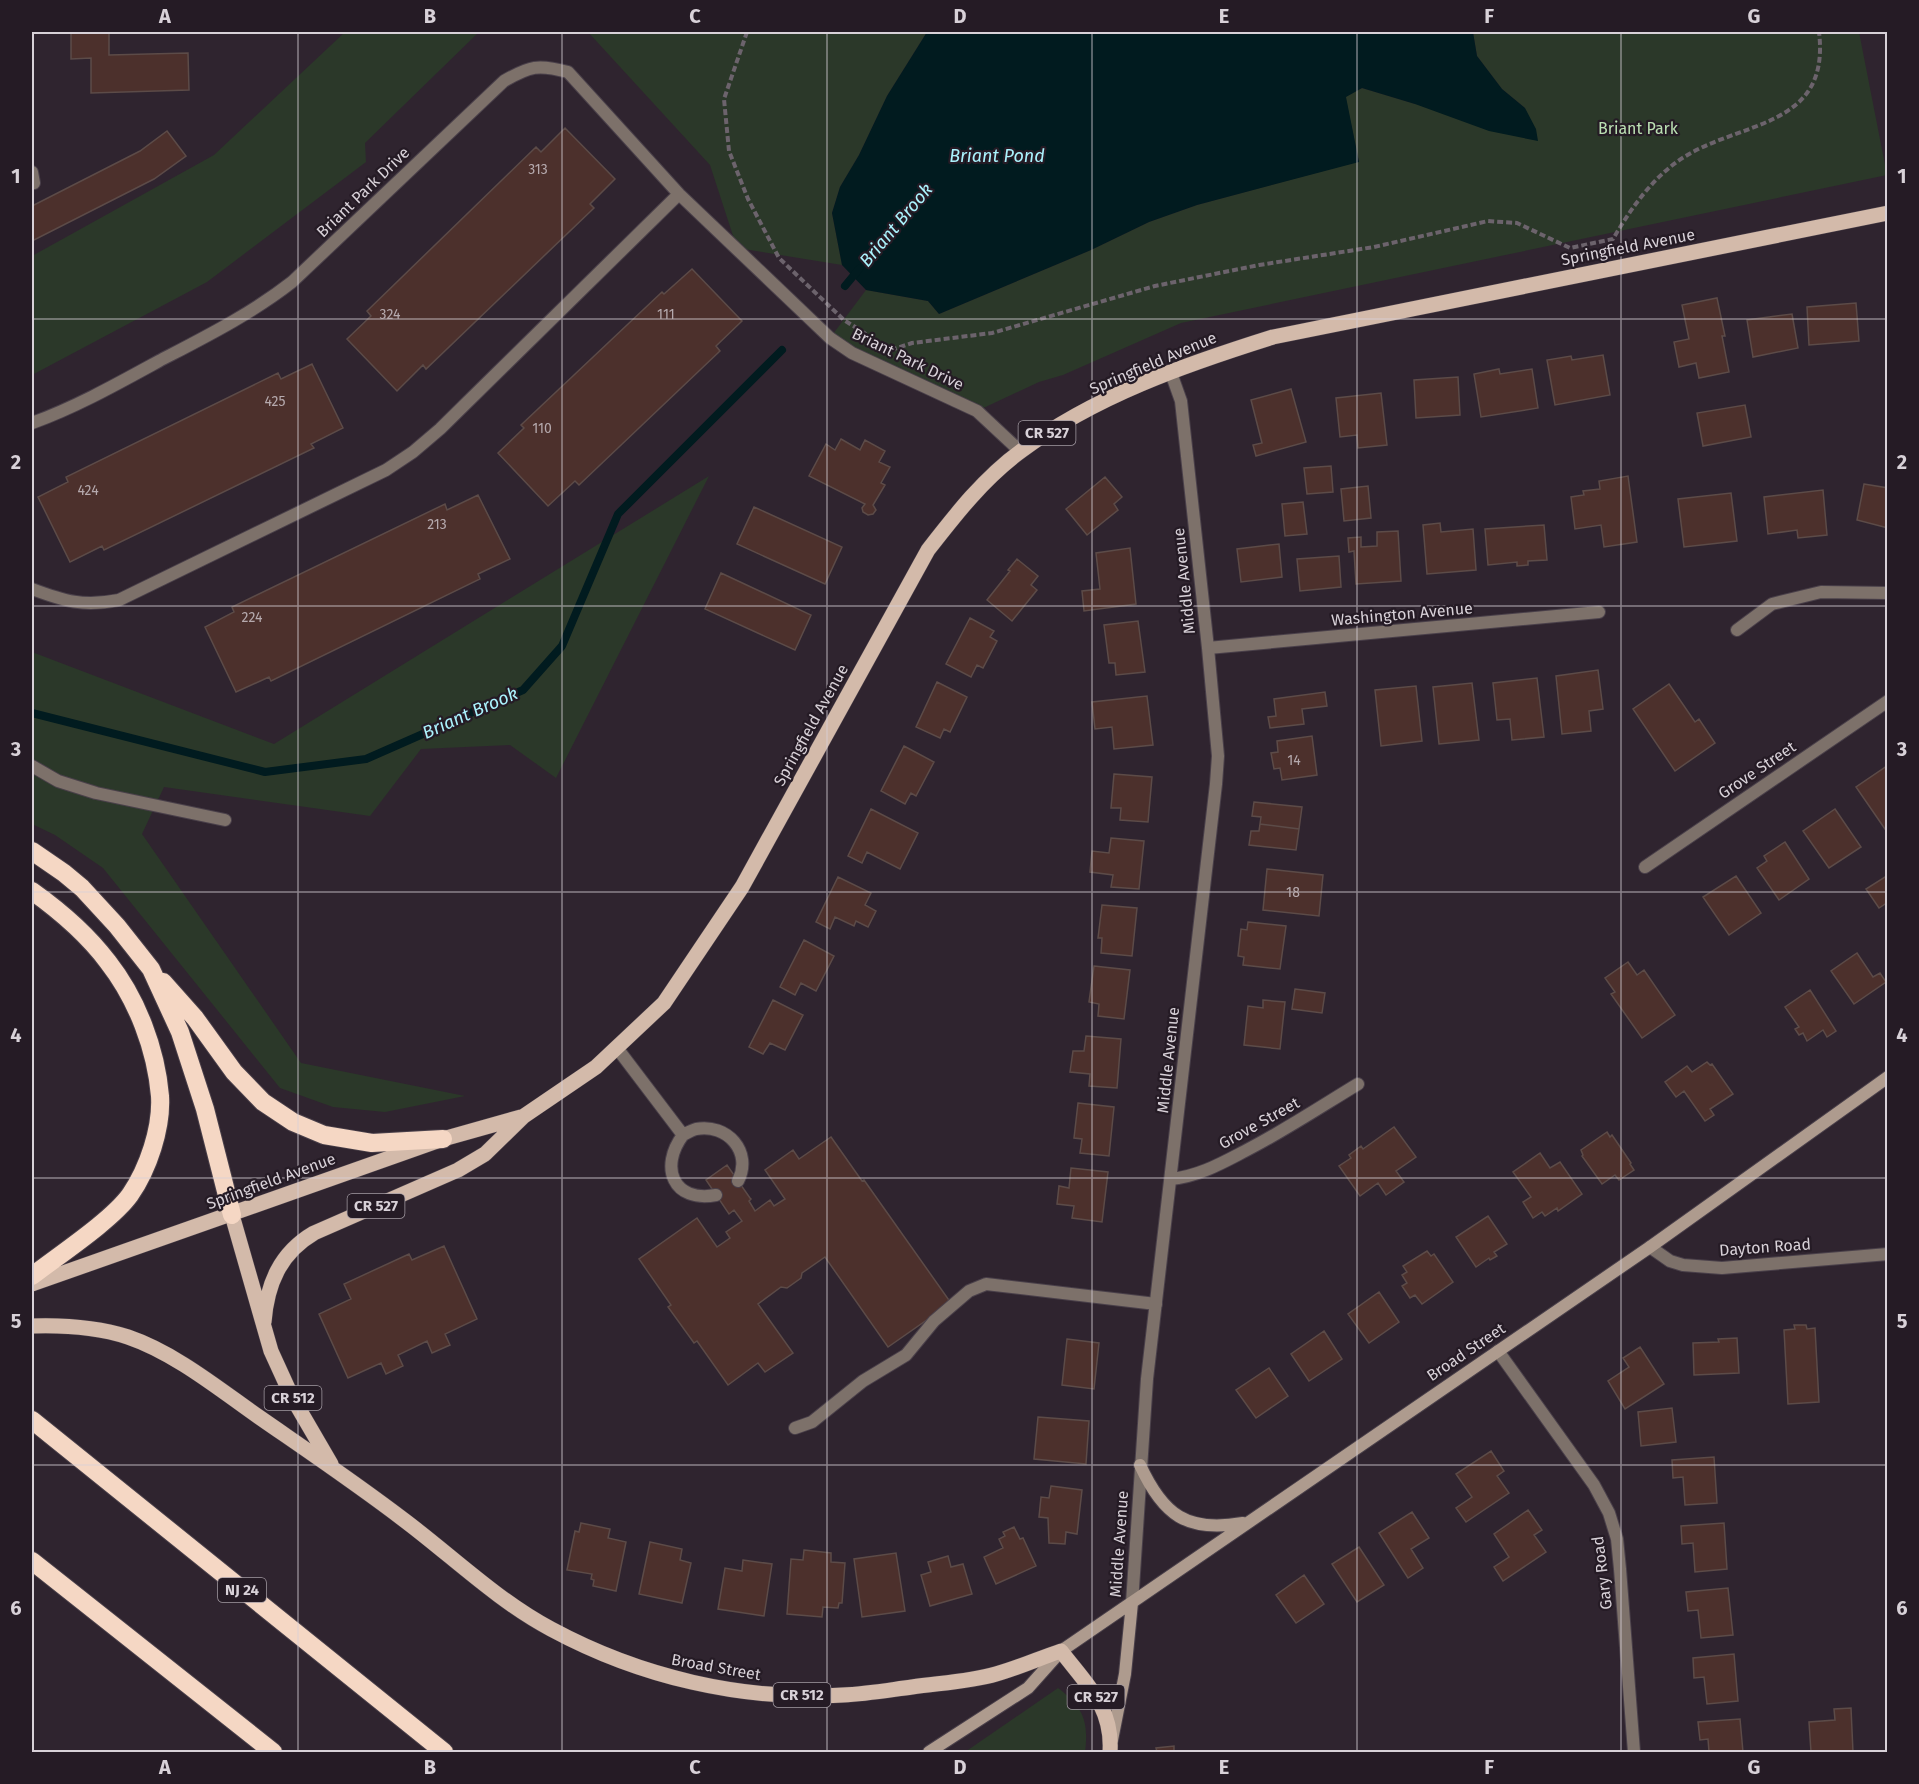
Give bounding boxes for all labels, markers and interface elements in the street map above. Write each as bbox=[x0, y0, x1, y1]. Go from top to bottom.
text: A bbox=[158, 4, 172, 28]
text: B bbox=[424, 4, 436, 28]
text: C bbox=[689, 4, 701, 28]
text: D bbox=[953, 4, 967, 28]
text: E bbox=[1219, 4, 1229, 28]
text: F bbox=[1484, 4, 1494, 28]
text: G bbox=[1748, 4, 1760, 28]
park label: Briant Park bbox=[1598, 119, 1679, 138]
street label: Briant Park Drive bbox=[313, 143, 413, 241]
water label: Briant Pond bbox=[949, 145, 1045, 167]
house number: 313 bbox=[528, 161, 548, 178]
text: 1 bbox=[11, 164, 21, 188]
text: 1 bbox=[1897, 164, 1907, 188]
water label: Briant Brook bbox=[855, 179, 937, 271]
street label: Springfield Avenue bbox=[1559, 225, 1697, 269]
house number: 324 bbox=[380, 306, 401, 323]
house number: 111 bbox=[657, 306, 675, 323]
street label: Briant Park Drive bbox=[849, 324, 967, 394]
street label: Springfield Avenue bbox=[1087, 328, 1219, 398]
house number: 425 bbox=[264, 393, 286, 410]
house number: 110 bbox=[532, 420, 552, 437]
road number: CR 527 bbox=[1018, 421, 1076, 445]
text: 2 bbox=[11, 450, 21, 474]
text: 2 bbox=[1897, 450, 1907, 474]
house number: 424 bbox=[77, 482, 99, 499]
house number: 213 bbox=[427, 516, 447, 533]
street label: Middle Avenue bbox=[1169, 527, 1199, 635]
street label: Washington Avenue bbox=[1330, 598, 1474, 630]
house number: 224 bbox=[242, 609, 263, 626]
street label: Springfield Avenue bbox=[770, 661, 852, 789]
water label: Briant Brook bbox=[419, 682, 521, 744]
text: 3 bbox=[10, 737, 21, 761]
street label: Grove Street bbox=[1715, 737, 1799, 803]
text: 3 bbox=[1896, 737, 1907, 761]
house number: 14 bbox=[1287, 752, 1301, 769]
house number: 18 bbox=[1286, 884, 1300, 901]
street label: Middle Avenue bbox=[1153, 1006, 1183, 1114]
text: 4 bbox=[10, 1023, 22, 1047]
text: 4 bbox=[1896, 1023, 1908, 1047]
street label: Grove Street bbox=[1215, 1093, 1303, 1153]
street label: Springfield Avenue bbox=[204, 1149, 338, 1213]
road number: CR 527 bbox=[348, 1194, 404, 1218]
street label: Dayton Road bbox=[1719, 1234, 1811, 1260]
text: 5 bbox=[11, 1309, 22, 1333]
text: 5 bbox=[1897, 1309, 1908, 1333]
street label: Broad Street bbox=[1423, 1319, 1509, 1385]
road number: CR 512 bbox=[264, 1386, 322, 1410]
street label: Middle Avenue bbox=[1106, 1490, 1132, 1598]
street label: Gary Road bbox=[1588, 1535, 1616, 1611]
road number: NJ 24 bbox=[218, 1578, 266, 1602]
text: 6 bbox=[10, 1596, 22, 1620]
text: 6 bbox=[1896, 1596, 1908, 1620]
street label: Broad Street bbox=[670, 1650, 762, 1684]
road number: CR 512 bbox=[774, 1683, 830, 1707]
road number: CR 527 bbox=[1068, 1685, 1124, 1709]
text: A bbox=[158, 1755, 172, 1779]
text: B bbox=[424, 1755, 436, 1779]
text: C bbox=[689, 1755, 701, 1779]
text: D bbox=[953, 1755, 967, 1779]
text: E bbox=[1219, 1755, 1229, 1779]
text: F bbox=[1484, 1755, 1494, 1779]
text: G bbox=[1748, 1755, 1760, 1779]

